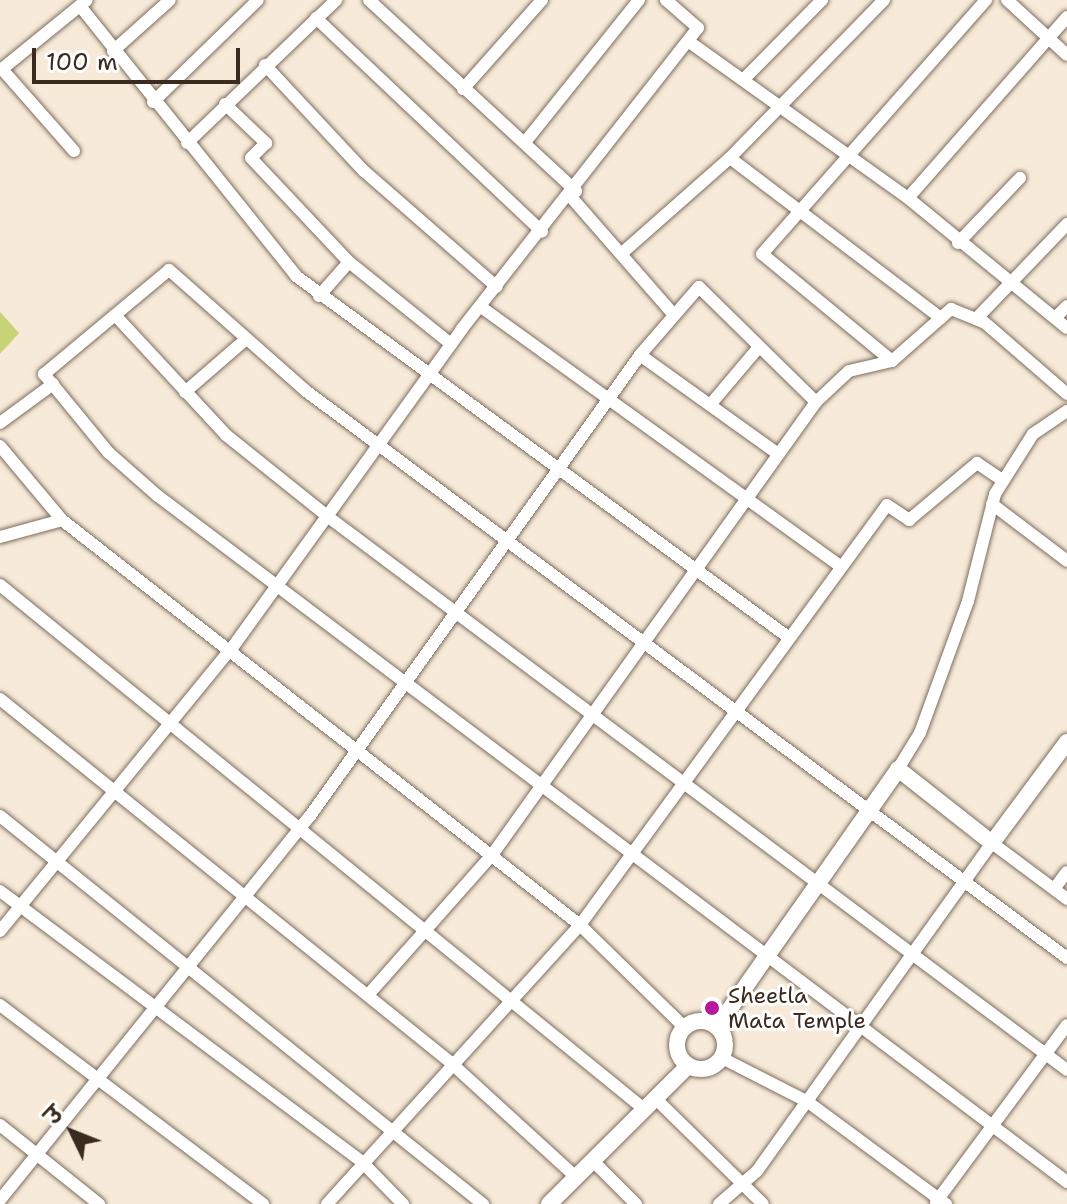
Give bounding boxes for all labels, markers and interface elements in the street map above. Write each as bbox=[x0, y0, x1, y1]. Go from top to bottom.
scale bar bbox=[36, 32, 244, 82]
text: 100 m bbox=[46, 46, 118, 78]
place label: Sheetla Mata Temple bbox=[728, 982, 866, 1034]
marker: Sheetla Mata Temple bbox=[703, 999, 721, 1017]
north arrow bbox=[32, 1092, 112, 1172]
text: उ bbox=[38, 1100, 70, 1131]

